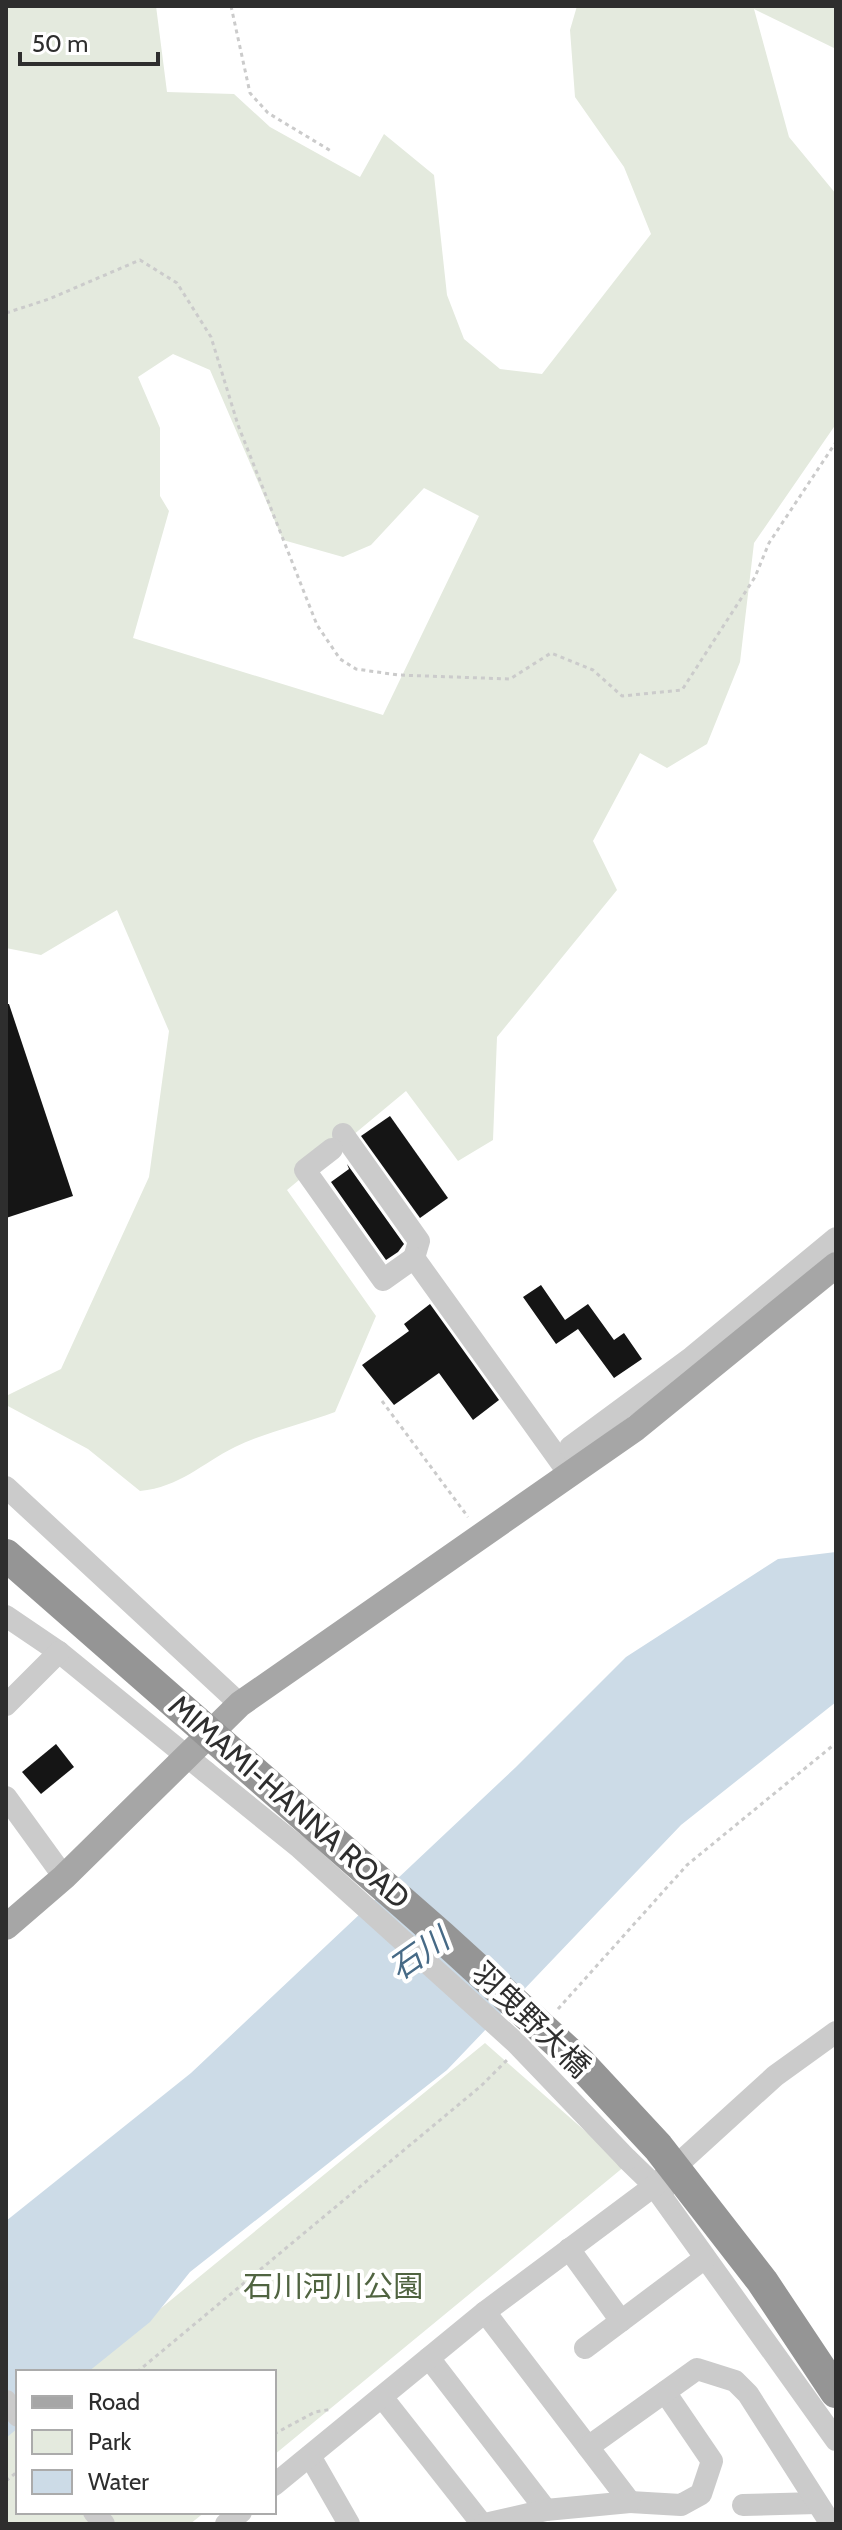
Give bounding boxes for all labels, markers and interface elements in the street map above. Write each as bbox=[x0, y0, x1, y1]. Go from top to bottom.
scale bar bbox=[20, 16, 158, 66]
text: 50 m bbox=[32, 29, 88, 58]
street label: MIMAMI-HANNA ROAD bbox=[161, 1687, 417, 1916]
water label: 石川 bbox=[381, 1918, 459, 1988]
street label: 羽曳野大橋 bbox=[465, 1954, 598, 2085]
park label: 石川河川公園 bbox=[243, 2268, 423, 2305]
legend bbox=[16, 2370, 276, 2514]
text: Road bbox=[88, 2387, 140, 2416]
text: Park bbox=[88, 2427, 131, 2456]
text: Water bbox=[88, 2467, 149, 2496]

